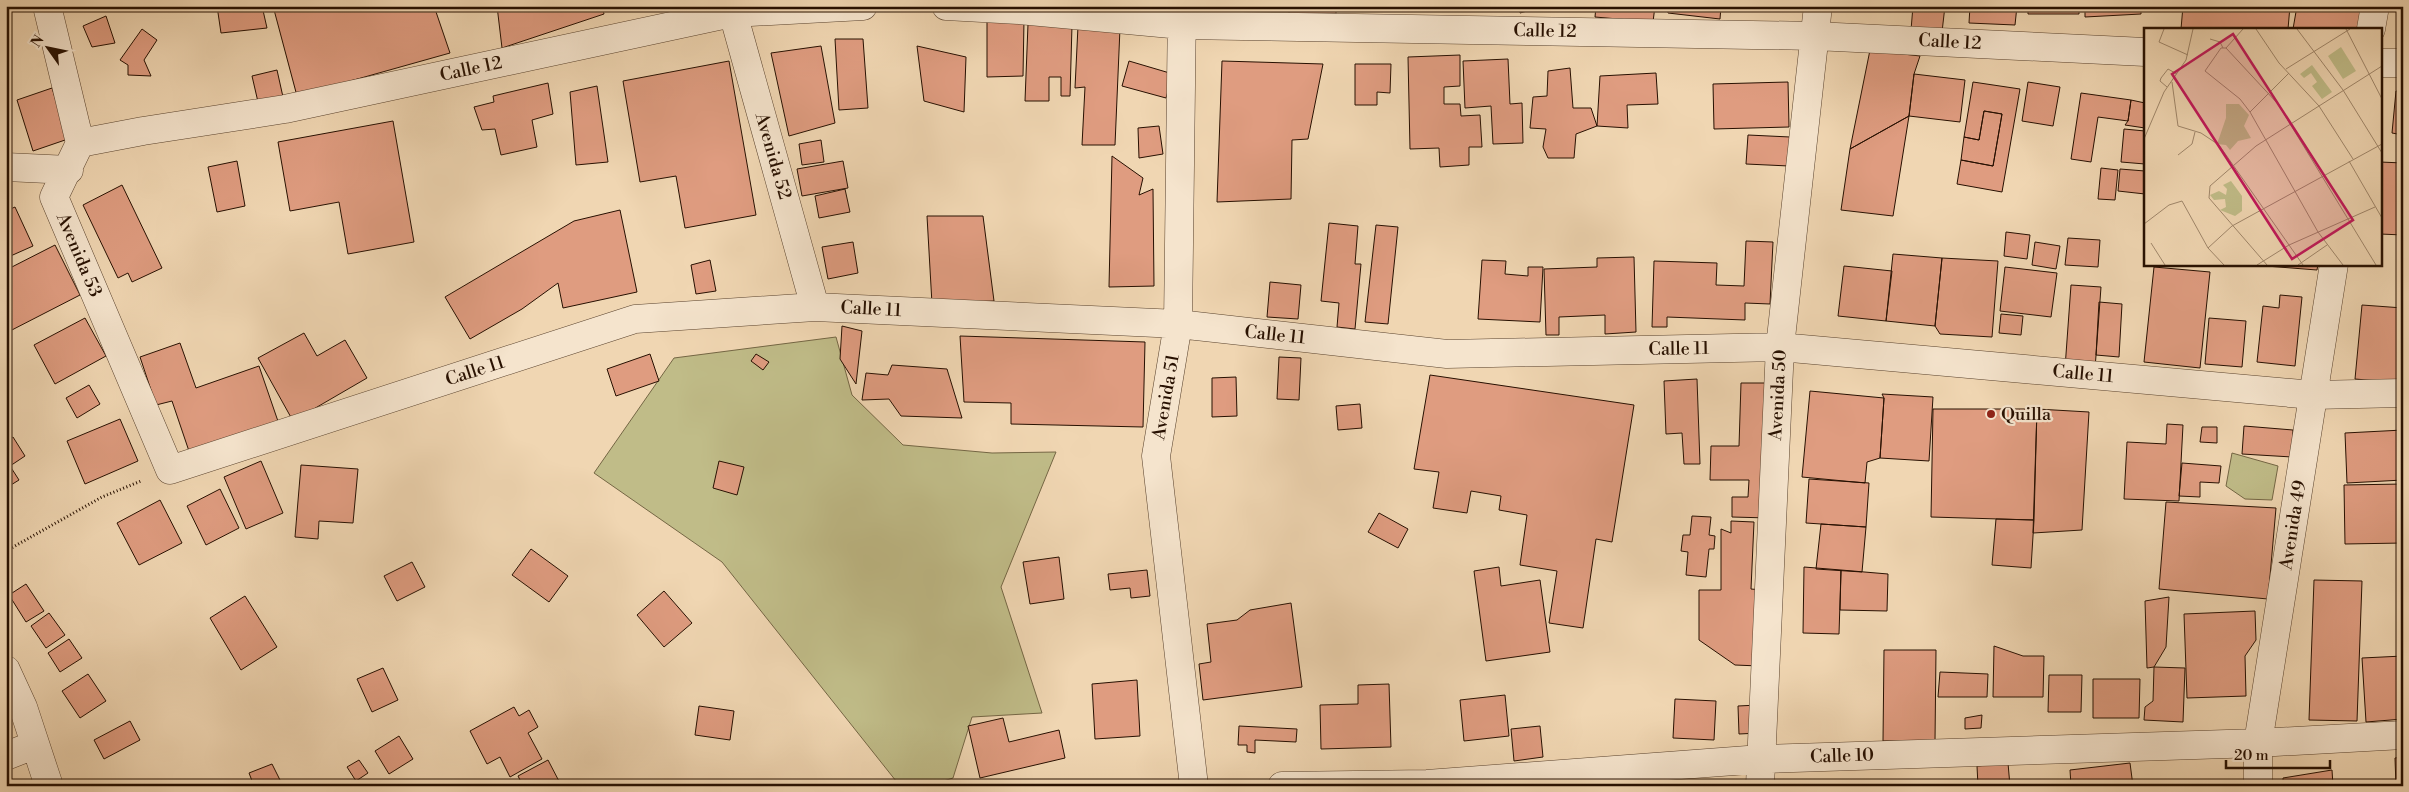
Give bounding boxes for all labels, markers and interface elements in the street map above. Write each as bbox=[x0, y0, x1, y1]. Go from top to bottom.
street label: Calle 12 bbox=[1513, 19, 1577, 43]
north arrow bbox=[22, 22, 72, 72]
inset map bbox=[2144, 28, 2382, 265]
street label: Calle 12 bbox=[1918, 29, 1982, 55]
text: N bbox=[27, 32, 49, 51]
street label: Calle 12 bbox=[438, 51, 504, 87]
street label: Avenida 52 bbox=[749, 109, 796, 202]
street label: Avenida 53 bbox=[51, 209, 107, 300]
street label: Calle 11 bbox=[840, 296, 902, 322]
street label: Calle 11 bbox=[1243, 320, 1307, 350]
street label: Calle 11 bbox=[1648, 337, 1710, 361]
street label: Avenida 50 bbox=[1764, 349, 1792, 442]
street label: Calle 11 bbox=[442, 351, 508, 391]
street label: Avenida 51 bbox=[1147, 352, 1185, 443]
street label: Calle 11 bbox=[2052, 360, 2115, 388]
place label: Quilla bbox=[2001, 403, 2052, 426]
marker: Quilla bbox=[1985, 408, 1997, 420]
street label: Avenida 49 bbox=[2274, 478, 2311, 573]
scale bar bbox=[2226, 737, 2330, 769]
street label: Calle 10 bbox=[1810, 743, 1874, 769]
text: 20 m bbox=[2234, 746, 2269, 765]

